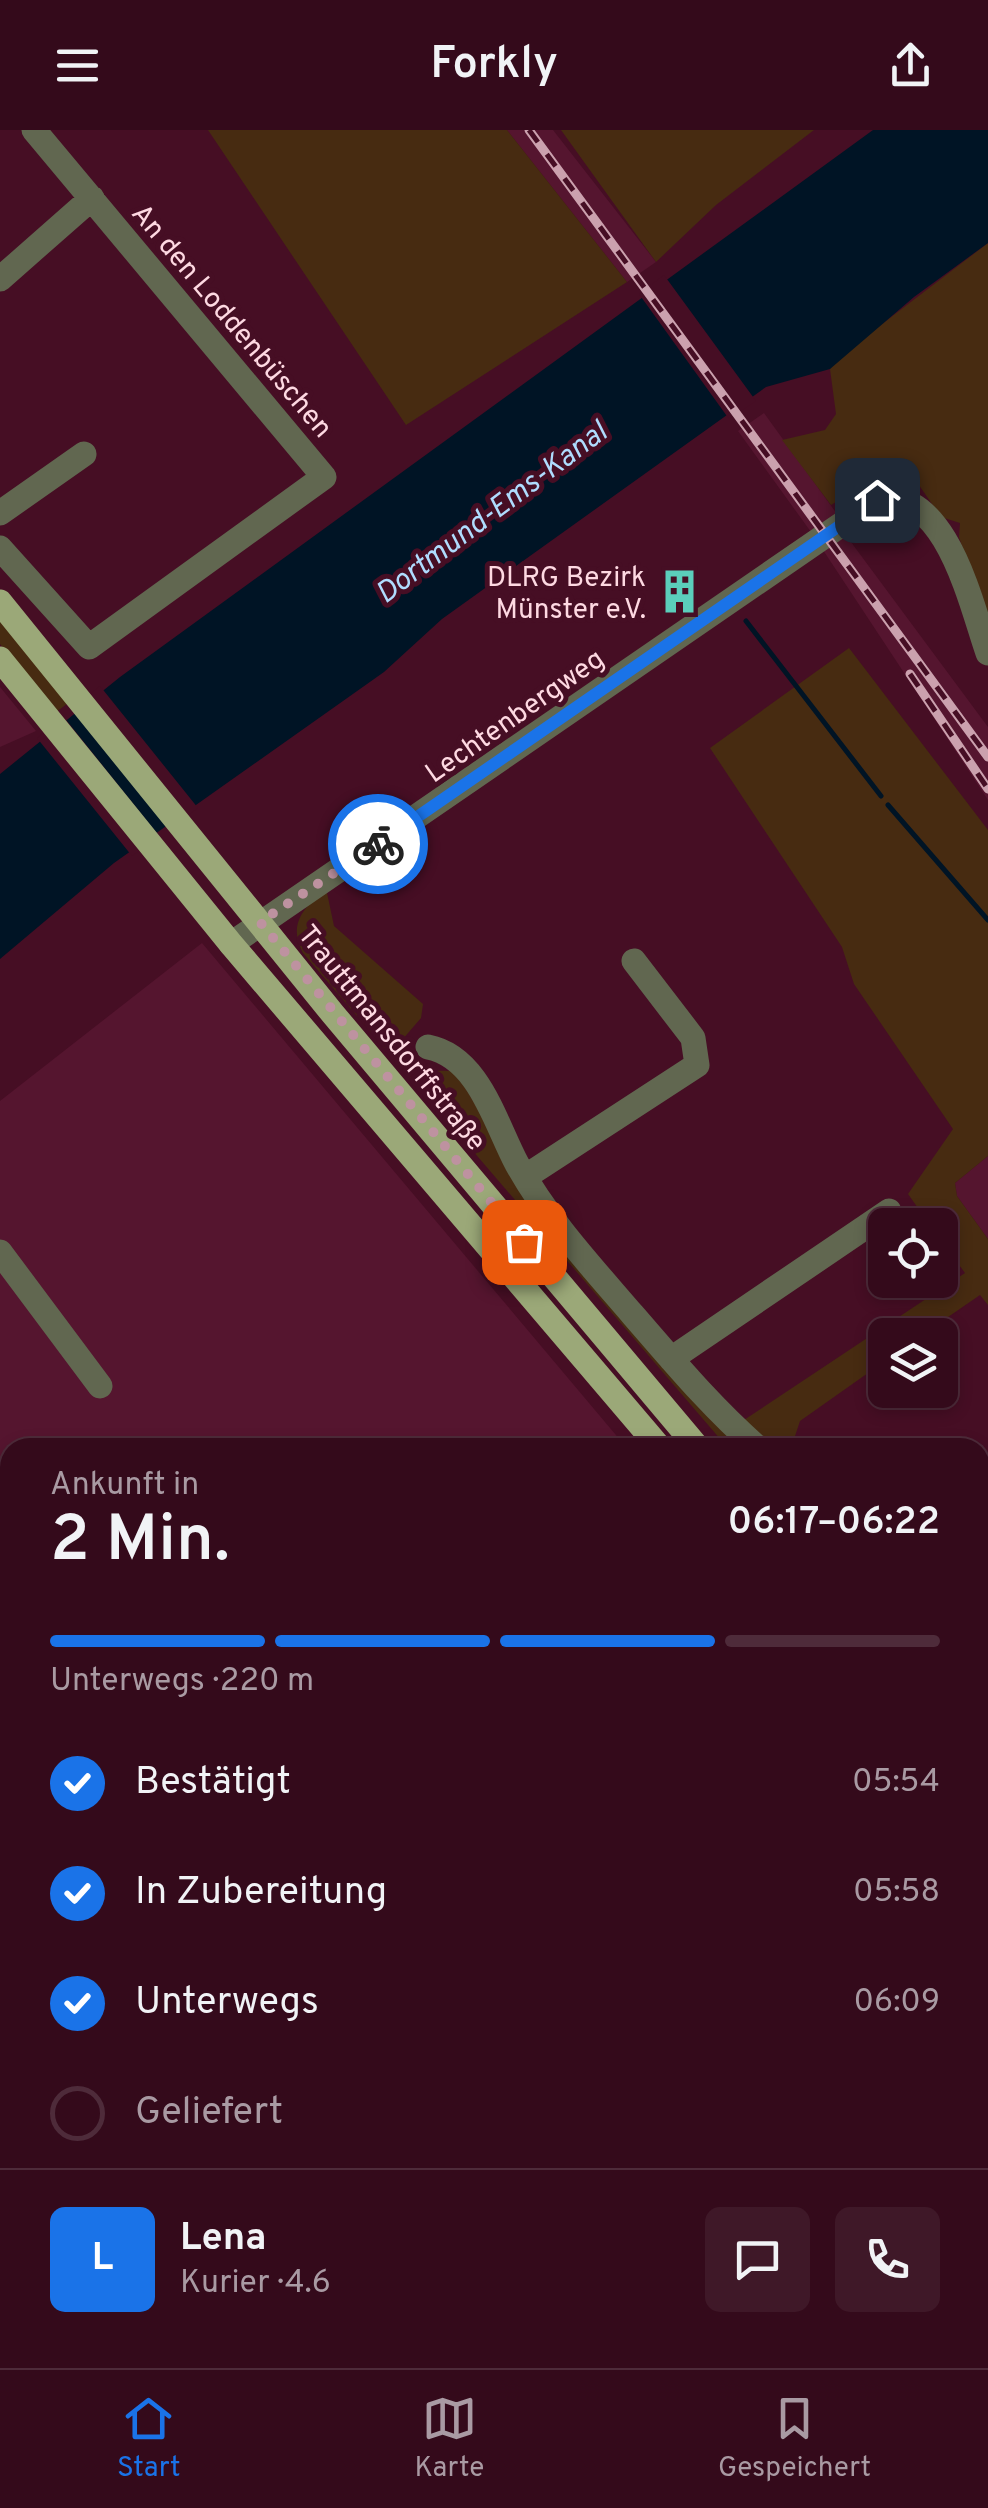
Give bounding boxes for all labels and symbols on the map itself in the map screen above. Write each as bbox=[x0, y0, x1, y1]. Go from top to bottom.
street label: An den Loddenbüschen bbox=[122, 197, 339, 446]
water label: Dortmund-Ems-Kanal bbox=[369, 414, 617, 613]
pin bbox=[835, 458, 920, 543]
place label: DLRG Bezirk Münster e.V. bbox=[487, 561, 646, 629]
building icon: DLRG Bezirk Münster e.V. bbox=[655, 568, 703, 616]
street label: Lechtenbergweg bbox=[419, 642, 612, 793]
courier bbox=[328, 794, 428, 894]
street label: Trauttmansdorffstraße bbox=[288, 918, 493, 1159]
pin bbox=[482, 1200, 567, 1285]

